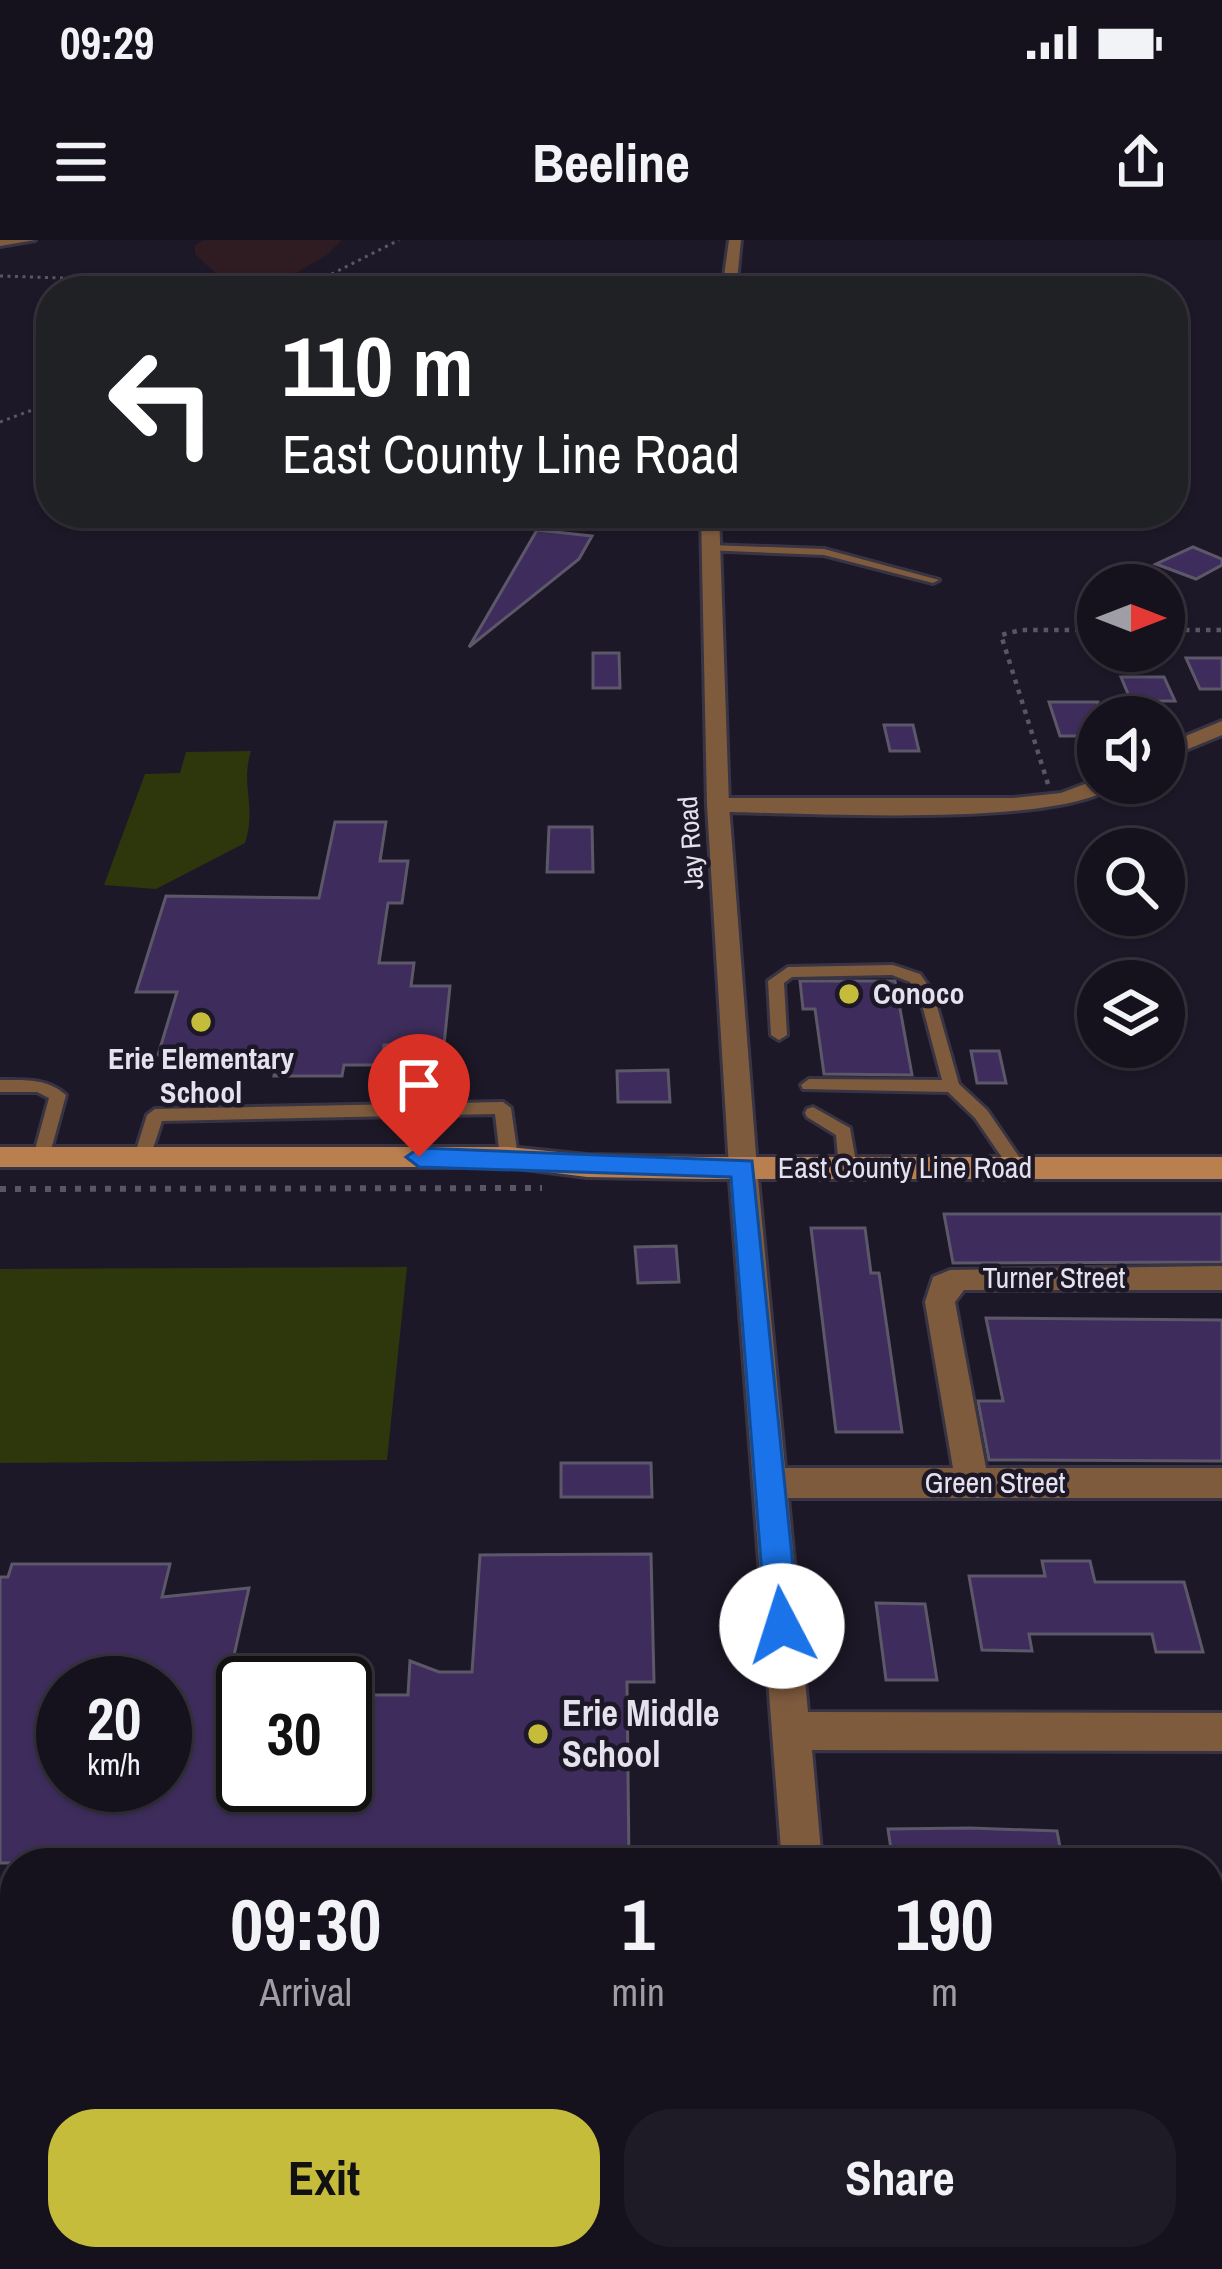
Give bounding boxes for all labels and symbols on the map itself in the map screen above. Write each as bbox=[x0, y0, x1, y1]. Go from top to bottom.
north arrow bbox=[1077, 564, 1185, 672]
street label: Jay Road bbox=[669, 795, 711, 891]
place label: Conoco bbox=[873, 973, 965, 1013]
marker: Conoco bbox=[836, 981, 862, 1007]
marker: Erie Elementary School bbox=[188, 1009, 214, 1035]
pin bbox=[368, 1034, 470, 1157]
place label: Erie Elementary School bbox=[108, 1038, 294, 1112]
street label: East County Line Road bbox=[778, 1147, 1032, 1187]
street label: Turner Street bbox=[983, 1257, 1126, 1297]
street label: Green Street bbox=[925, 1462, 1066, 1502]
position arrow bbox=[719, 1563, 845, 1689]
speed limit sign: 30 bbox=[216, 1656, 372, 1812]
place label: Erie Middle School bbox=[562, 1689, 720, 1778]
marker: Erie Middle School bbox=[525, 1721, 551, 1747]

